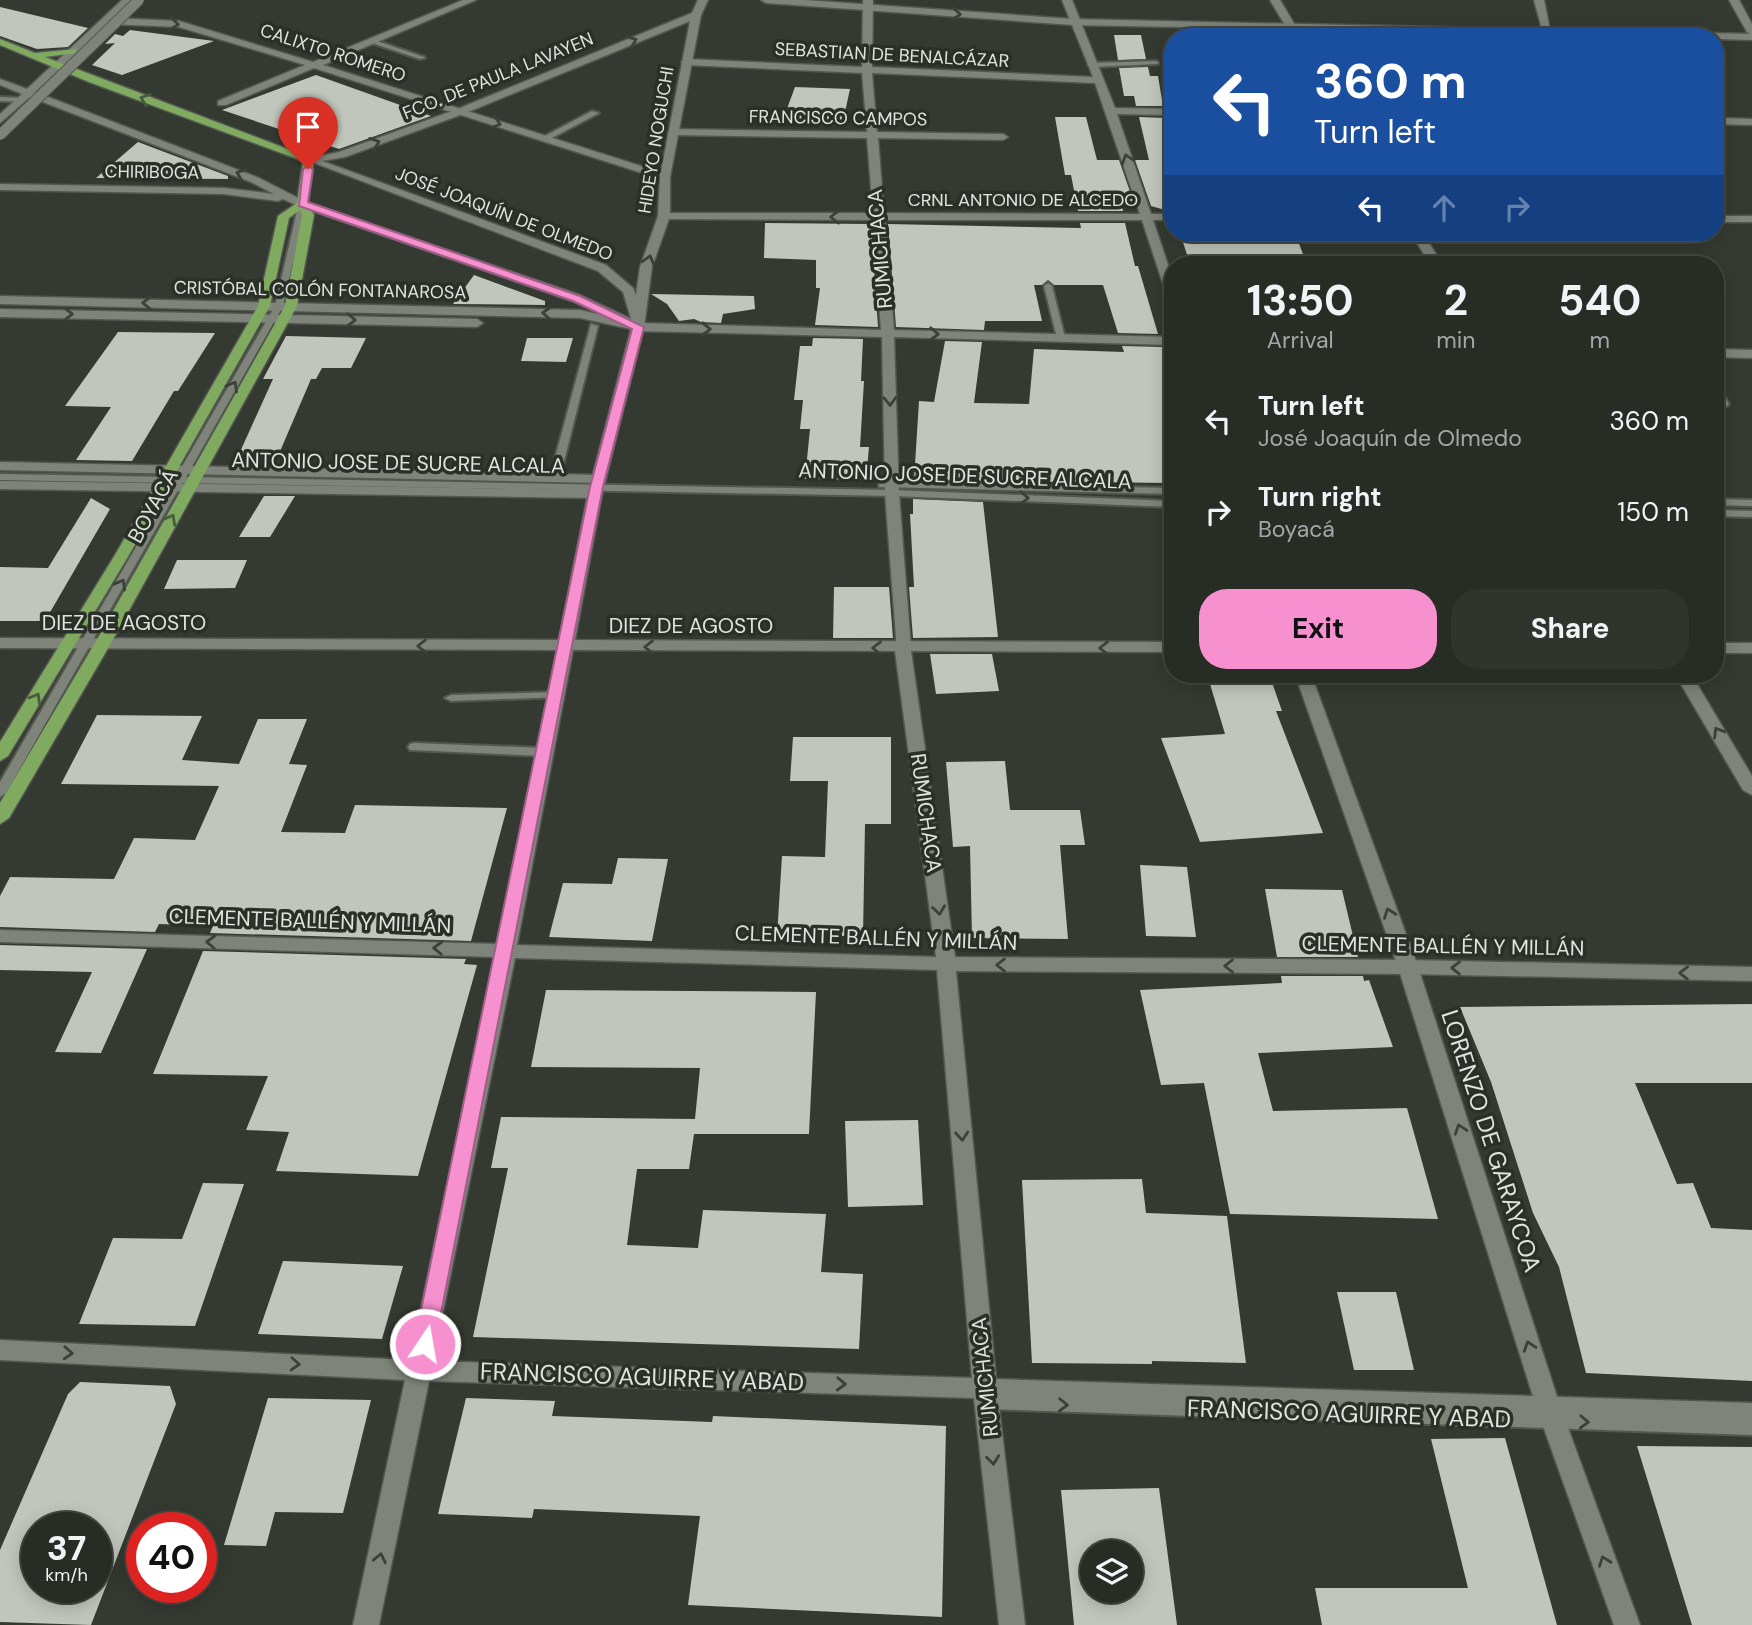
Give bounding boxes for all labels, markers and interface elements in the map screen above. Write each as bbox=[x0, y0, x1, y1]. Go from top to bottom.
one-way arrow bbox=[951, 6, 962, 21]
one-way arrow bbox=[168, 17, 180, 32]
street label: CALIXTO ROMERO bbox=[257, 18, 409, 88]
street label: FCO. DE PAULA LAVAYEN bbox=[399, 27, 597, 125]
one-way arrow bbox=[625, 36, 637, 50]
street label: SEBASTIAN DE BENALCÁZAR bbox=[774, 37, 1010, 73]
text: 360 m bbox=[1314, 49, 1467, 113]
icon: left bbox=[1199, 56, 1290, 147]
street label: HIDEYO NOGUCHI bbox=[633, 65, 679, 215]
one-way arrow bbox=[139, 93, 152, 107]
pin bbox=[278, 97, 338, 169]
street label: FRANCISCO CAMPOS bbox=[749, 104, 927, 132]
icon: arrive bbox=[289, 108, 327, 146]
text: Turn left bbox=[1314, 111, 1436, 153]
one-way arrow bbox=[489, 115, 501, 130]
one-way arrow bbox=[368, 137, 380, 151]
one-way arrow bbox=[1121, 153, 1135, 165]
street label: CHIRIBOGA bbox=[104, 159, 200, 185]
street label: JOSÉ JOAQUÍN DE OLMEDO bbox=[392, 161, 616, 267]
one-way arrow bbox=[235, 169, 247, 183]
street label: RUMICHACA bbox=[861, 188, 899, 310]
street label: CRNL ANTONIO DE ALCEDO bbox=[908, 188, 1138, 212]
icon: left bbox=[1352, 189, 1390, 227]
icon: ahead bbox=[1425, 189, 1463, 227]
icon: right bbox=[1498, 189, 1536, 227]
one-way arrow bbox=[829, 209, 840, 225]
one-way arrow bbox=[641, 254, 656, 266]
text: 13:50 bbox=[1247, 273, 1354, 328]
text: 2 bbox=[1444, 273, 1468, 328]
text: 540 bbox=[1558, 273, 1641, 328]
street label: CRISTÓBAL COLÓN FONTANAROSA bbox=[174, 275, 466, 305]
one-way arrow bbox=[141, 295, 151, 311]
one-way arrow bbox=[541, 305, 552, 321]
one-way arrow bbox=[63, 306, 74, 322]
one-way arrow bbox=[347, 312, 357, 328]
one-way arrow bbox=[701, 321, 712, 336]
text: Arrival bbox=[1267, 325, 1334, 355]
text: min bbox=[1436, 325, 1476, 355]
text: m bbox=[1590, 325, 1610, 355]
one-way arrow bbox=[929, 327, 940, 342]
one-way arrow bbox=[225, 380, 238, 393]
text: Turn left bbox=[1258, 389, 1365, 423]
one-way arrow bbox=[882, 396, 897, 407]
icon: left bbox=[1199, 402, 1237, 440]
text: 360 m bbox=[1609, 404, 1689, 438]
text: José Joaquín de Olmedo bbox=[1258, 423, 1522, 453]
street label: ANTONIO JOSE DE SUCRE ALCALA bbox=[231, 446, 565, 480]
street label: ANTONIO JOSE DE SUCRE ALCALA bbox=[798, 456, 1132, 496]
street label: BOYACÁ bbox=[121, 464, 185, 548]
text: Turn right bbox=[1258, 480, 1382, 514]
one-way arrow bbox=[1018, 491, 1029, 506]
icon: right bbox=[1199, 493, 1237, 531]
text: 150 m bbox=[1617, 495, 1689, 529]
one-way arrow bbox=[163, 514, 177, 527]
text: Boyacá bbox=[1258, 514, 1335, 544]
one-way arrow bbox=[113, 579, 126, 591]
button: Exit bbox=[1199, 589, 1437, 669]
button: Share bbox=[1451, 589, 1689, 669]
street label: DIEZ DE AGOSTO bbox=[42, 609, 206, 637]
street label: DIEZ DE AGOSTO bbox=[609, 612, 773, 640]
one-way arrow bbox=[416, 638, 427, 654]
one-way arrow bbox=[644, 639, 654, 655]
one-way arrow bbox=[871, 640, 882, 656]
one-way arrow bbox=[1099, 640, 1109, 656]
one-way arrow bbox=[27, 693, 40, 706]
one-way arrow bbox=[1713, 727, 1726, 740]
street label: RUMICHACA bbox=[904, 752, 948, 874]
street label: CLEMENTE BALLÉN Y MILLÁN bbox=[168, 902, 452, 940]
one-way arrow bbox=[931, 904, 946, 916]
one-way arrow bbox=[1383, 908, 1397, 920]
street label: CLEMENTE BALLÉN Y MILLÁN bbox=[734, 919, 1018, 957]
street label: CLEMENTE BALLÉN Y MILLÁN bbox=[1301, 930, 1585, 962]
one-way arrow bbox=[205, 934, 216, 949]
one-way arrow bbox=[432, 940, 443, 955]
one-way arrow bbox=[996, 957, 1006, 973]
one-way arrow bbox=[1223, 958, 1234, 974]
one-way arrow bbox=[1451, 960, 1461, 976]
one-way arrow bbox=[1678, 965, 1689, 980]
street label: LORENZO DE GARAYCOA bbox=[1434, 1006, 1549, 1276]
one-way arrow bbox=[1453, 1124, 1468, 1136]
one-way arrow bbox=[954, 1131, 969, 1142]
position arrow bbox=[388, 1307, 462, 1381]
street label: RUMICHACA bbox=[965, 1316, 1005, 1438]
one-way arrow bbox=[1522, 1340, 1537, 1352]
one-way arrow bbox=[63, 1345, 74, 1360]
street label: FRANCISCO AGUIRRE Y ABAD bbox=[479, 1355, 805, 1398]
one-way arrow bbox=[290, 1357, 301, 1372]
one-way arrow bbox=[836, 1376, 847, 1391]
street label: FRANCISCO AGUIRRE Y ABAD bbox=[1186, 1392, 1512, 1435]
one-way arrow bbox=[1057, 1398, 1068, 1413]
one-way arrow bbox=[1579, 1414, 1590, 1429]
one-way arrow bbox=[986, 1454, 1001, 1466]
speed limit sign: 40 bbox=[126, 1512, 217, 1603]
text: 37 bbox=[47, 1525, 86, 1571]
map controls bbox=[1080, 1540, 1143, 1603]
button: layers bbox=[1080, 1540, 1143, 1603]
one-way arrow bbox=[372, 1552, 387, 1564]
one-way arrow bbox=[1598, 1555, 1612, 1567]
text: km/h bbox=[45, 1563, 88, 1587]

